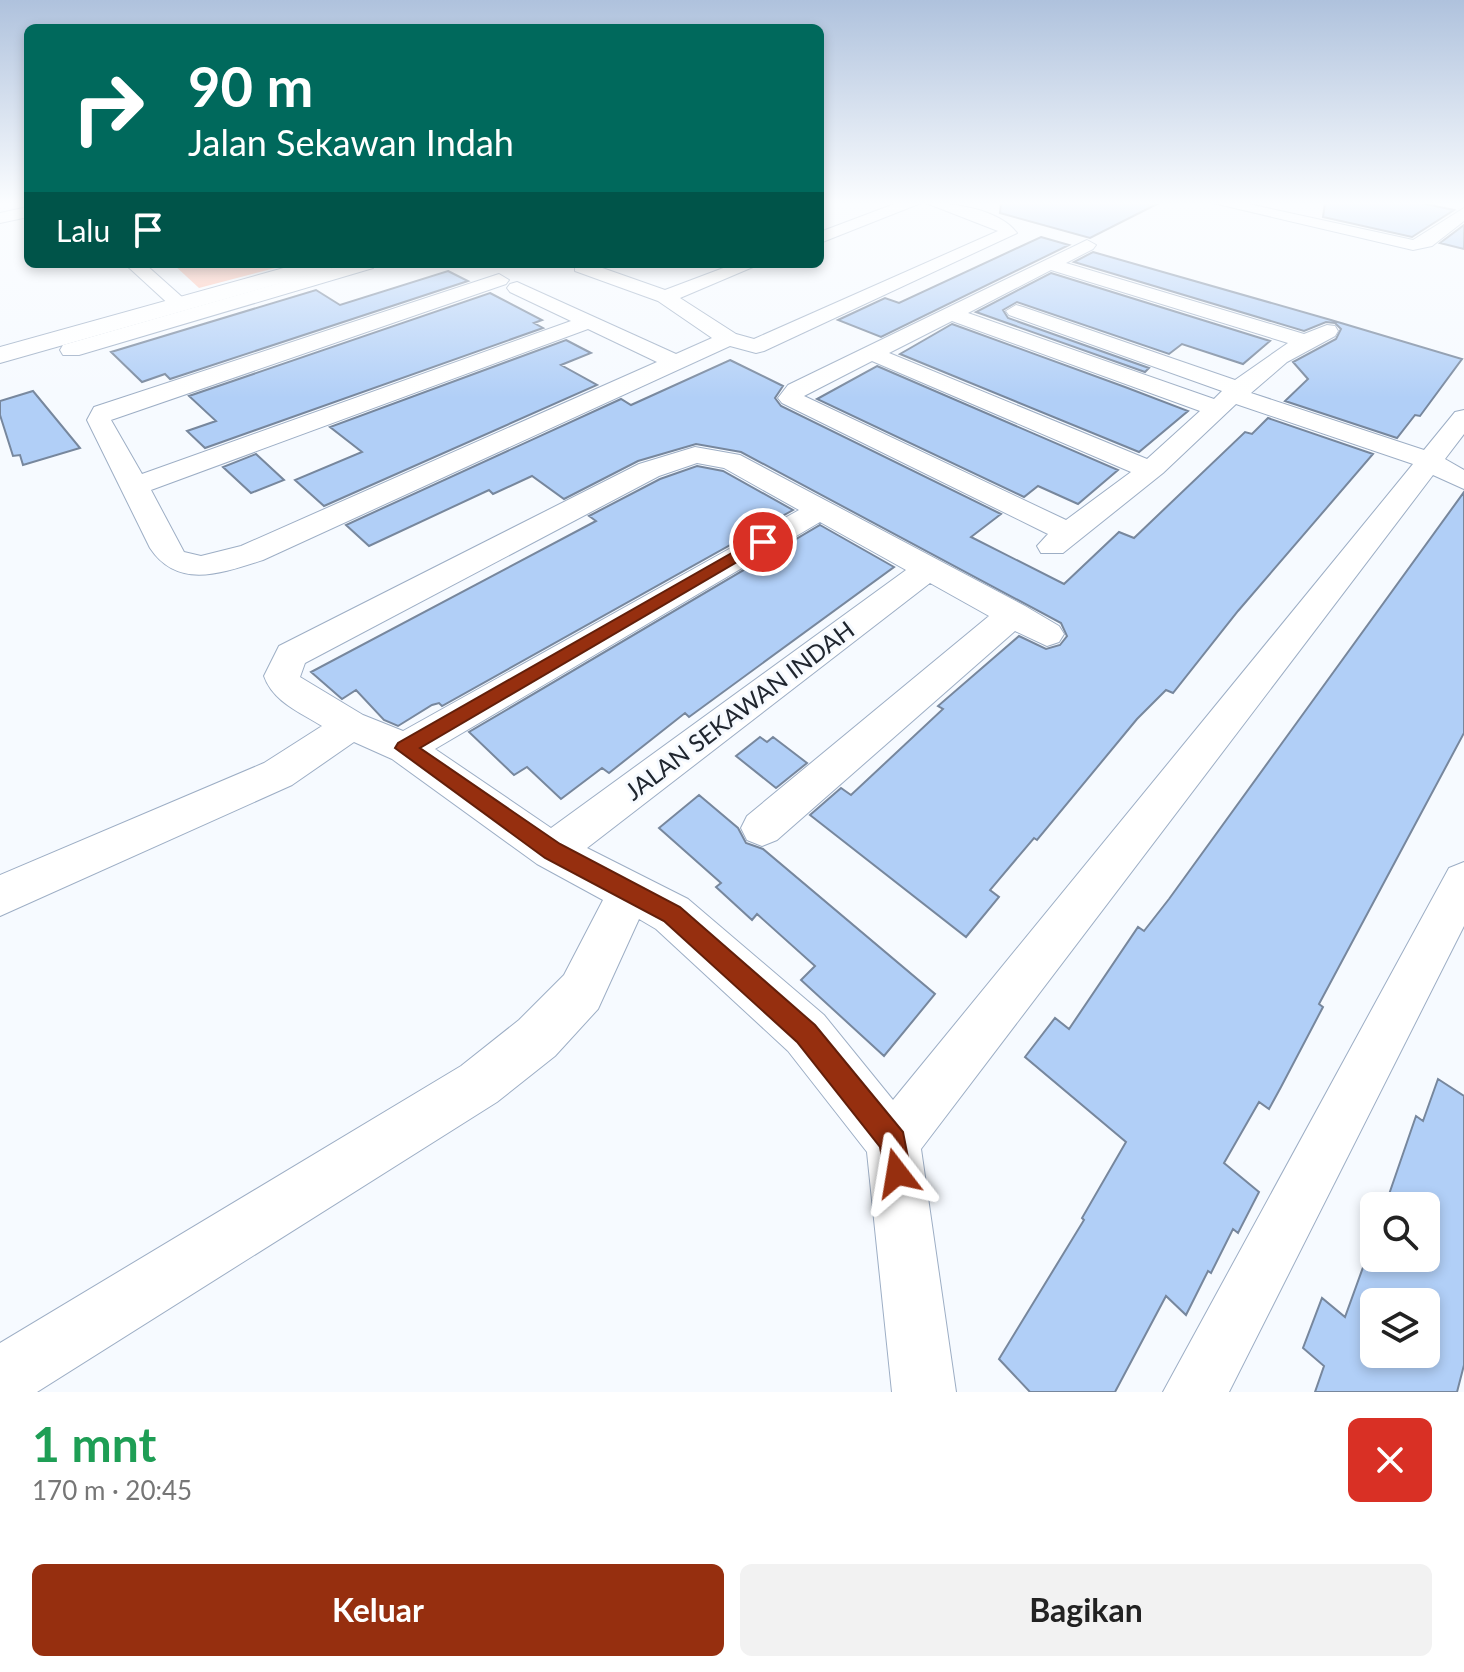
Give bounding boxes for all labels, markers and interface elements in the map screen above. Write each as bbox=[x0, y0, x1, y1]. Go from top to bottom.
text: 90 m bbox=[188, 52, 313, 119]
icon: right bbox=[56, 56, 160, 160]
text: Jalan Sekawan Indah bbox=[188, 120, 514, 164]
icon: arrive bbox=[126, 208, 170, 252]
text: Lalu bbox=[56, 212, 110, 248]
pin bbox=[729, 508, 797, 576]
icon: arrive bbox=[741, 520, 785, 564]
street label: JALAN SEKAWAN INDAH bbox=[619, 614, 859, 805]
position arrow bbox=[855, 1131, 939, 1215]
map controls bbox=[1360, 1192, 1440, 1368]
button: search bbox=[1360, 1192, 1440, 1272]
button: layers bbox=[1360, 1288, 1440, 1368]
text: 1 mnt bbox=[32, 1415, 156, 1472]
button: close bbox=[1348, 1418, 1432, 1502]
text: 170 m · 20:45 bbox=[32, 1474, 192, 1506]
button: Keluar bbox=[32, 1564, 724, 1656]
button: Bagikan bbox=[740, 1564, 1432, 1656]

